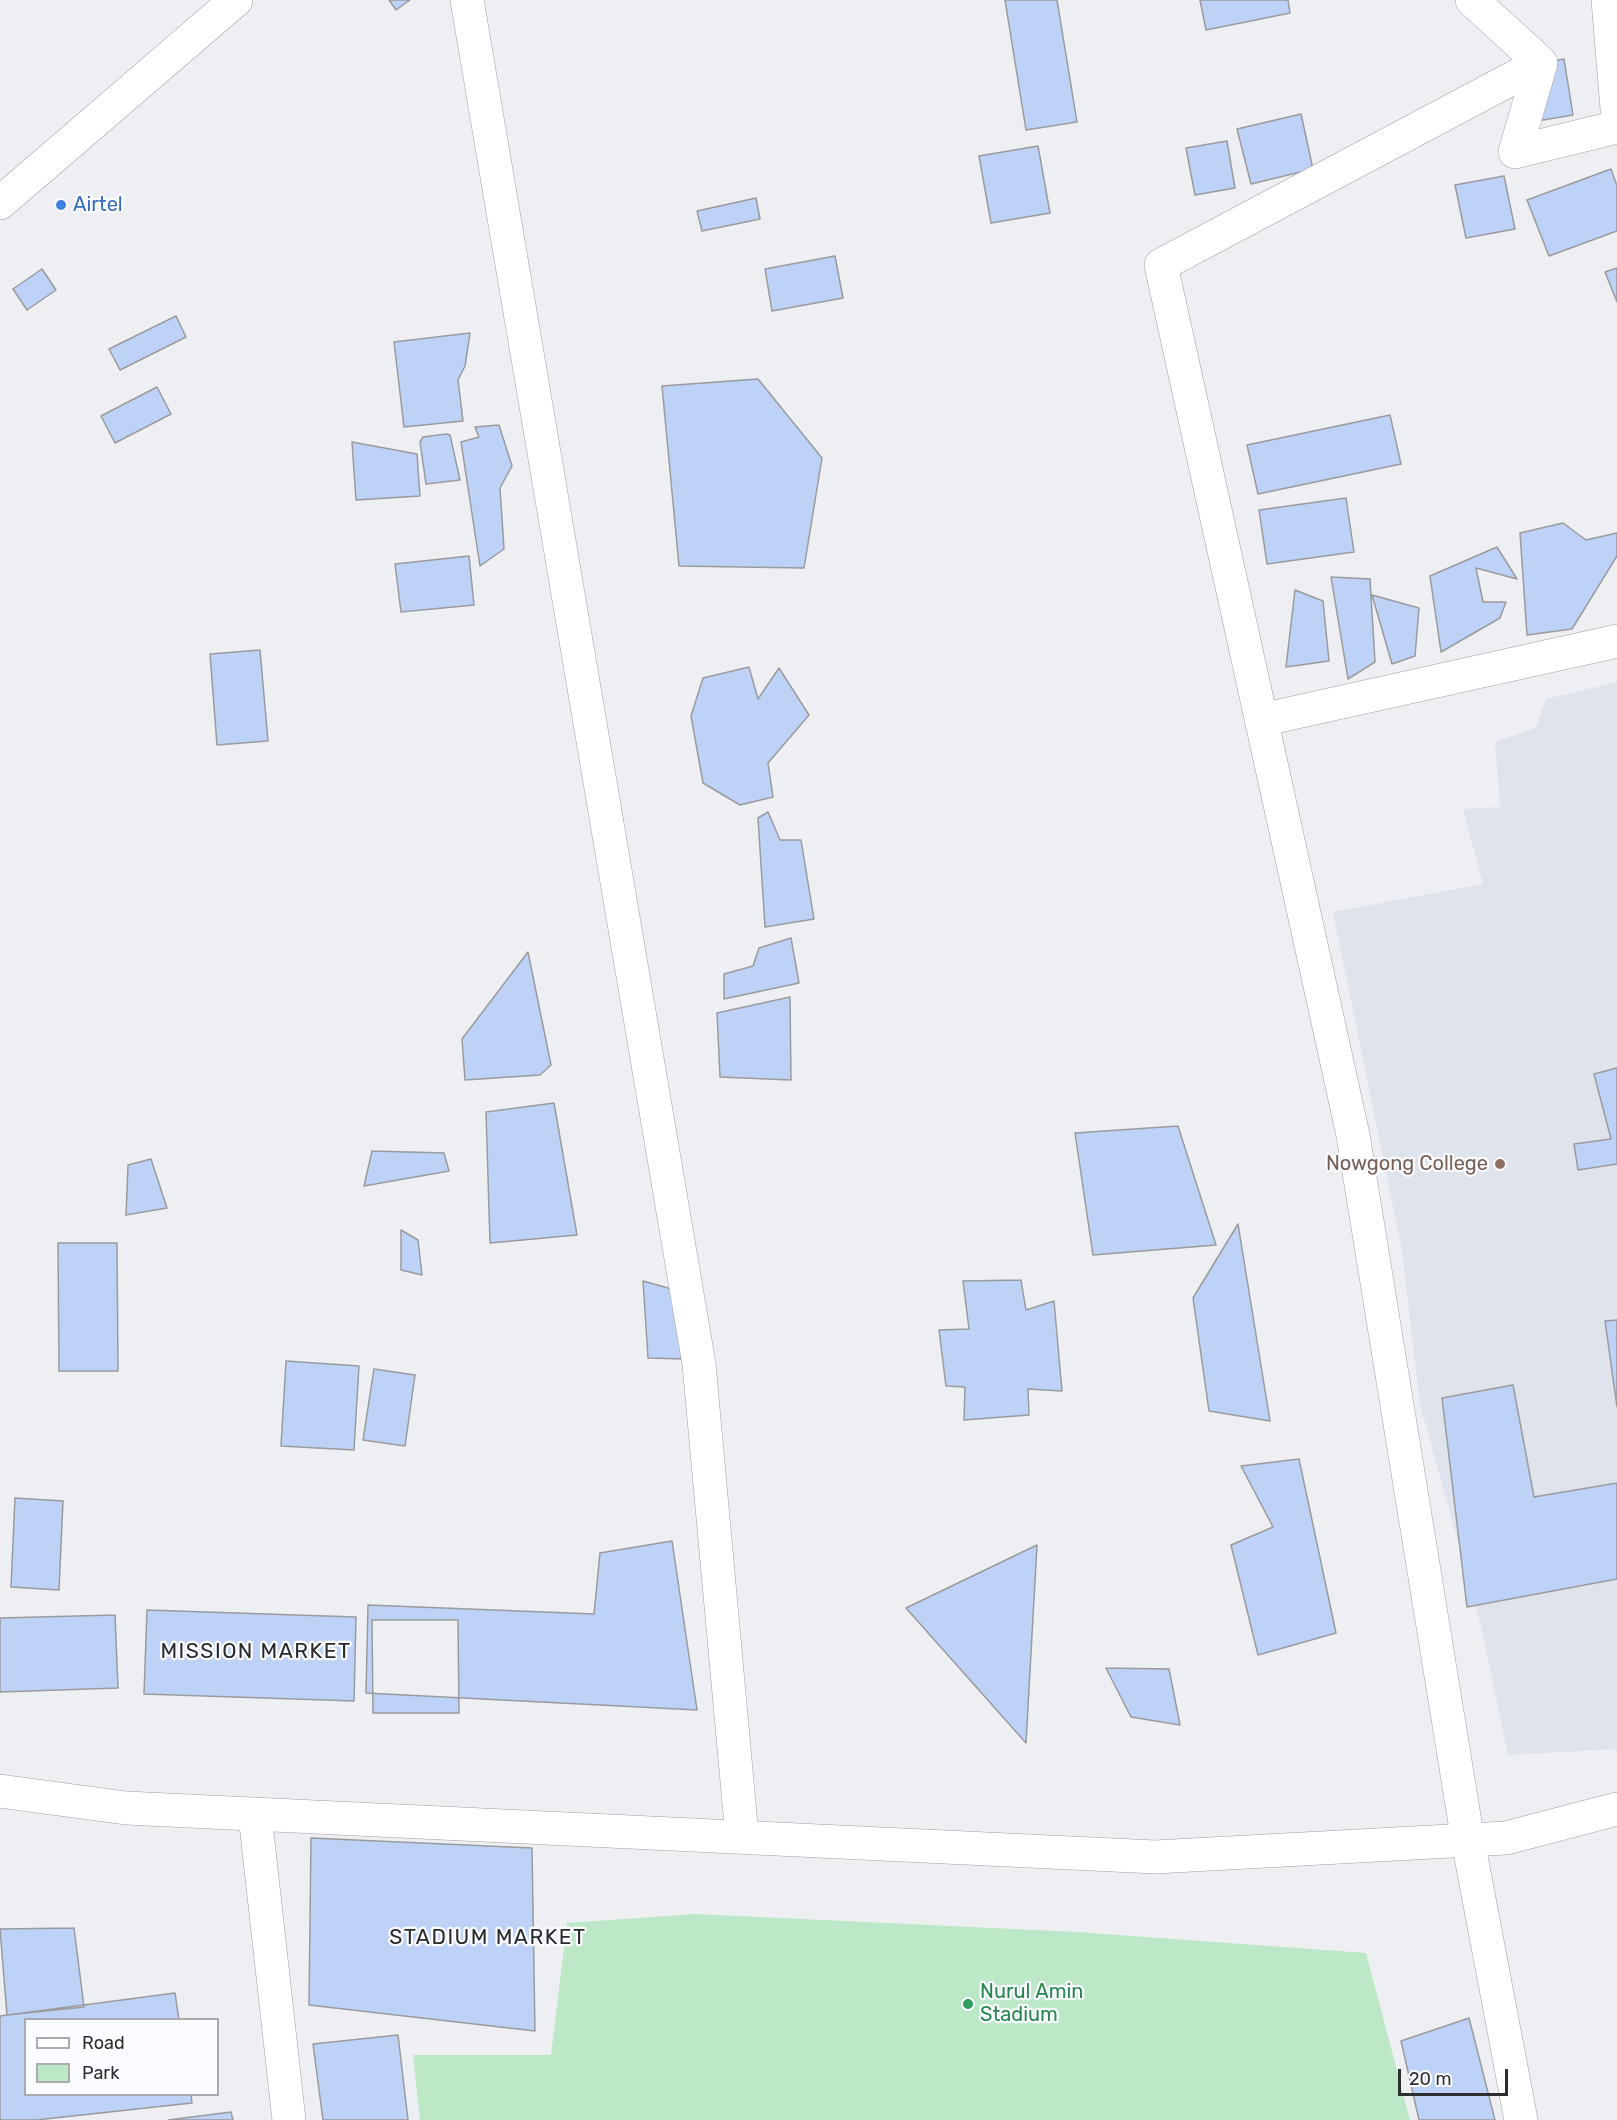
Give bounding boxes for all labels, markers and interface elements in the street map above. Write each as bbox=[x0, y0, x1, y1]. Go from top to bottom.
place label: Airtel bbox=[73, 193, 123, 217]
marker: Airtel bbox=[54, 198, 68, 212]
place label: Nowgong College bbox=[1326, 1152, 1488, 1176]
marker: Nowgong College bbox=[1493, 1157, 1507, 1171]
district label: MISSION MARKET bbox=[160, 1639, 352, 1665]
district label: STADIUM MARKET bbox=[389, 1925, 587, 1951]
place label: Nurul Amin Stadium bbox=[980, 1980, 1083, 2027]
marker: Nurul Amin Stadium bbox=[961, 1997, 975, 2011]
legend bbox=[24, 2018, 219, 2096]
text: Road bbox=[82, 2032, 125, 2054]
scale bar bbox=[1401, 2057, 1510, 2095]
text: Park bbox=[82, 2062, 119, 2084]
text: 20 m bbox=[1409, 2068, 1451, 2090]

